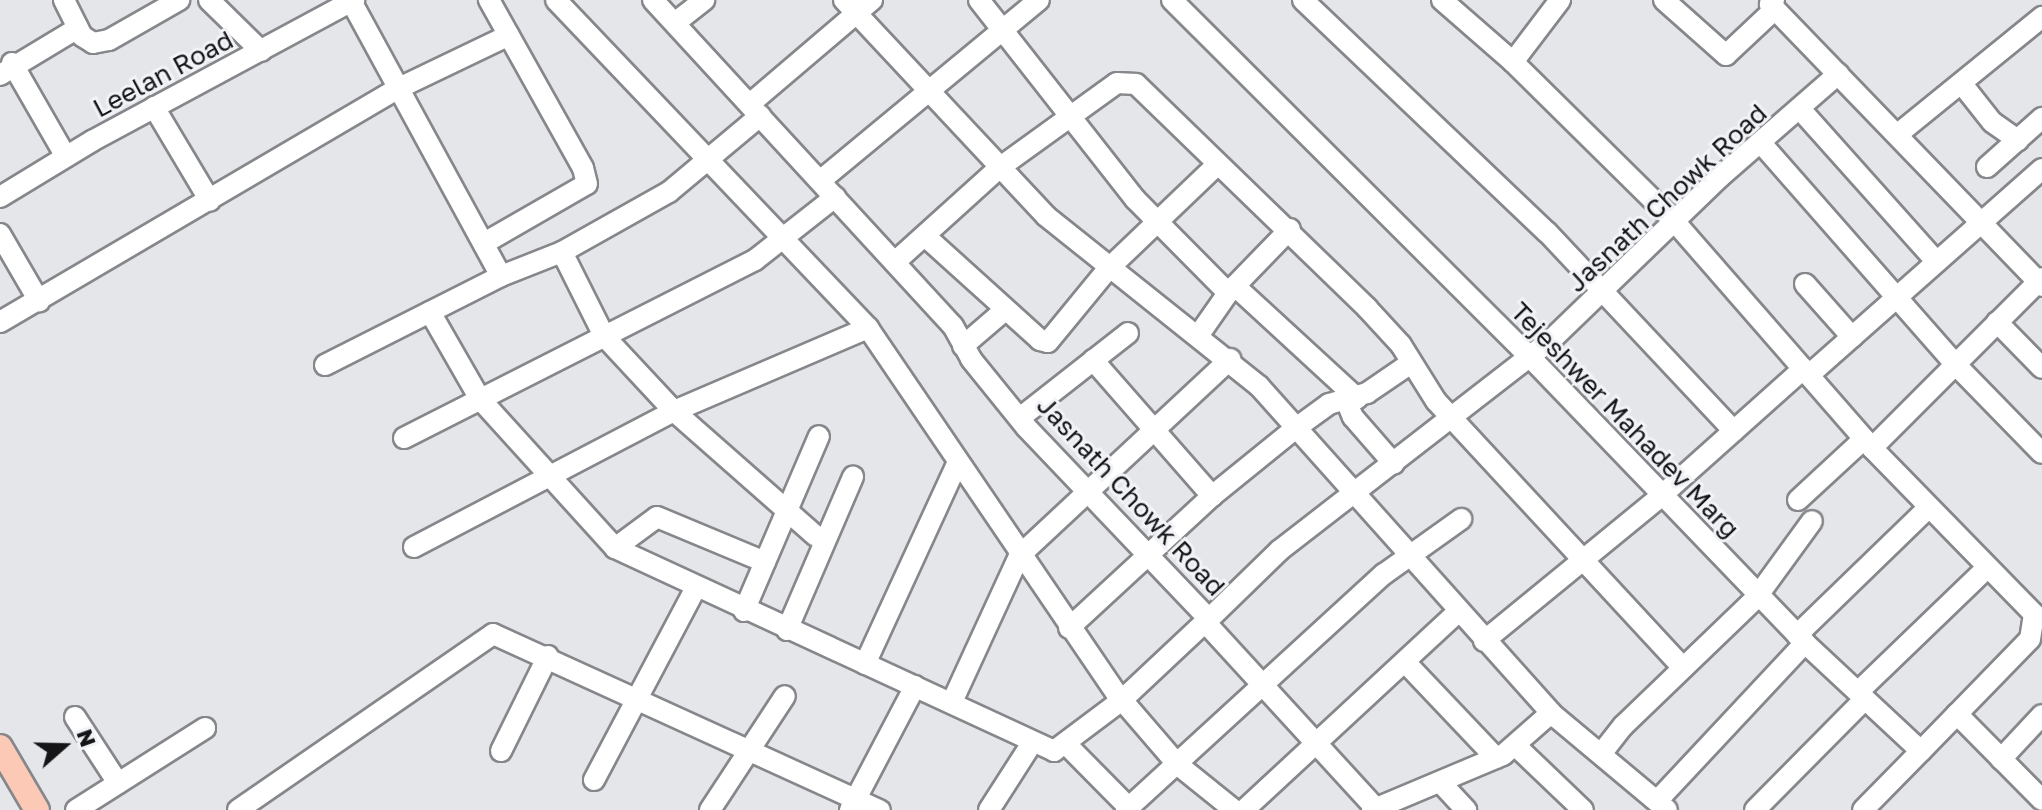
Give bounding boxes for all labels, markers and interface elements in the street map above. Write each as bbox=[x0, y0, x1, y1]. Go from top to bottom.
street label: Leelan Road bbox=[88, 24, 238, 124]
street label: Jasnath Chowk Road bbox=[1561, 98, 1773, 298]
street label: Tejeshwer Mahadev Marg bbox=[1504, 296, 1746, 544]
street label: Jasnath Chowk Road bbox=[1031, 390, 1231, 602]
north arrow bbox=[24, 706, 104, 786]
text: N bbox=[71, 725, 103, 750]

